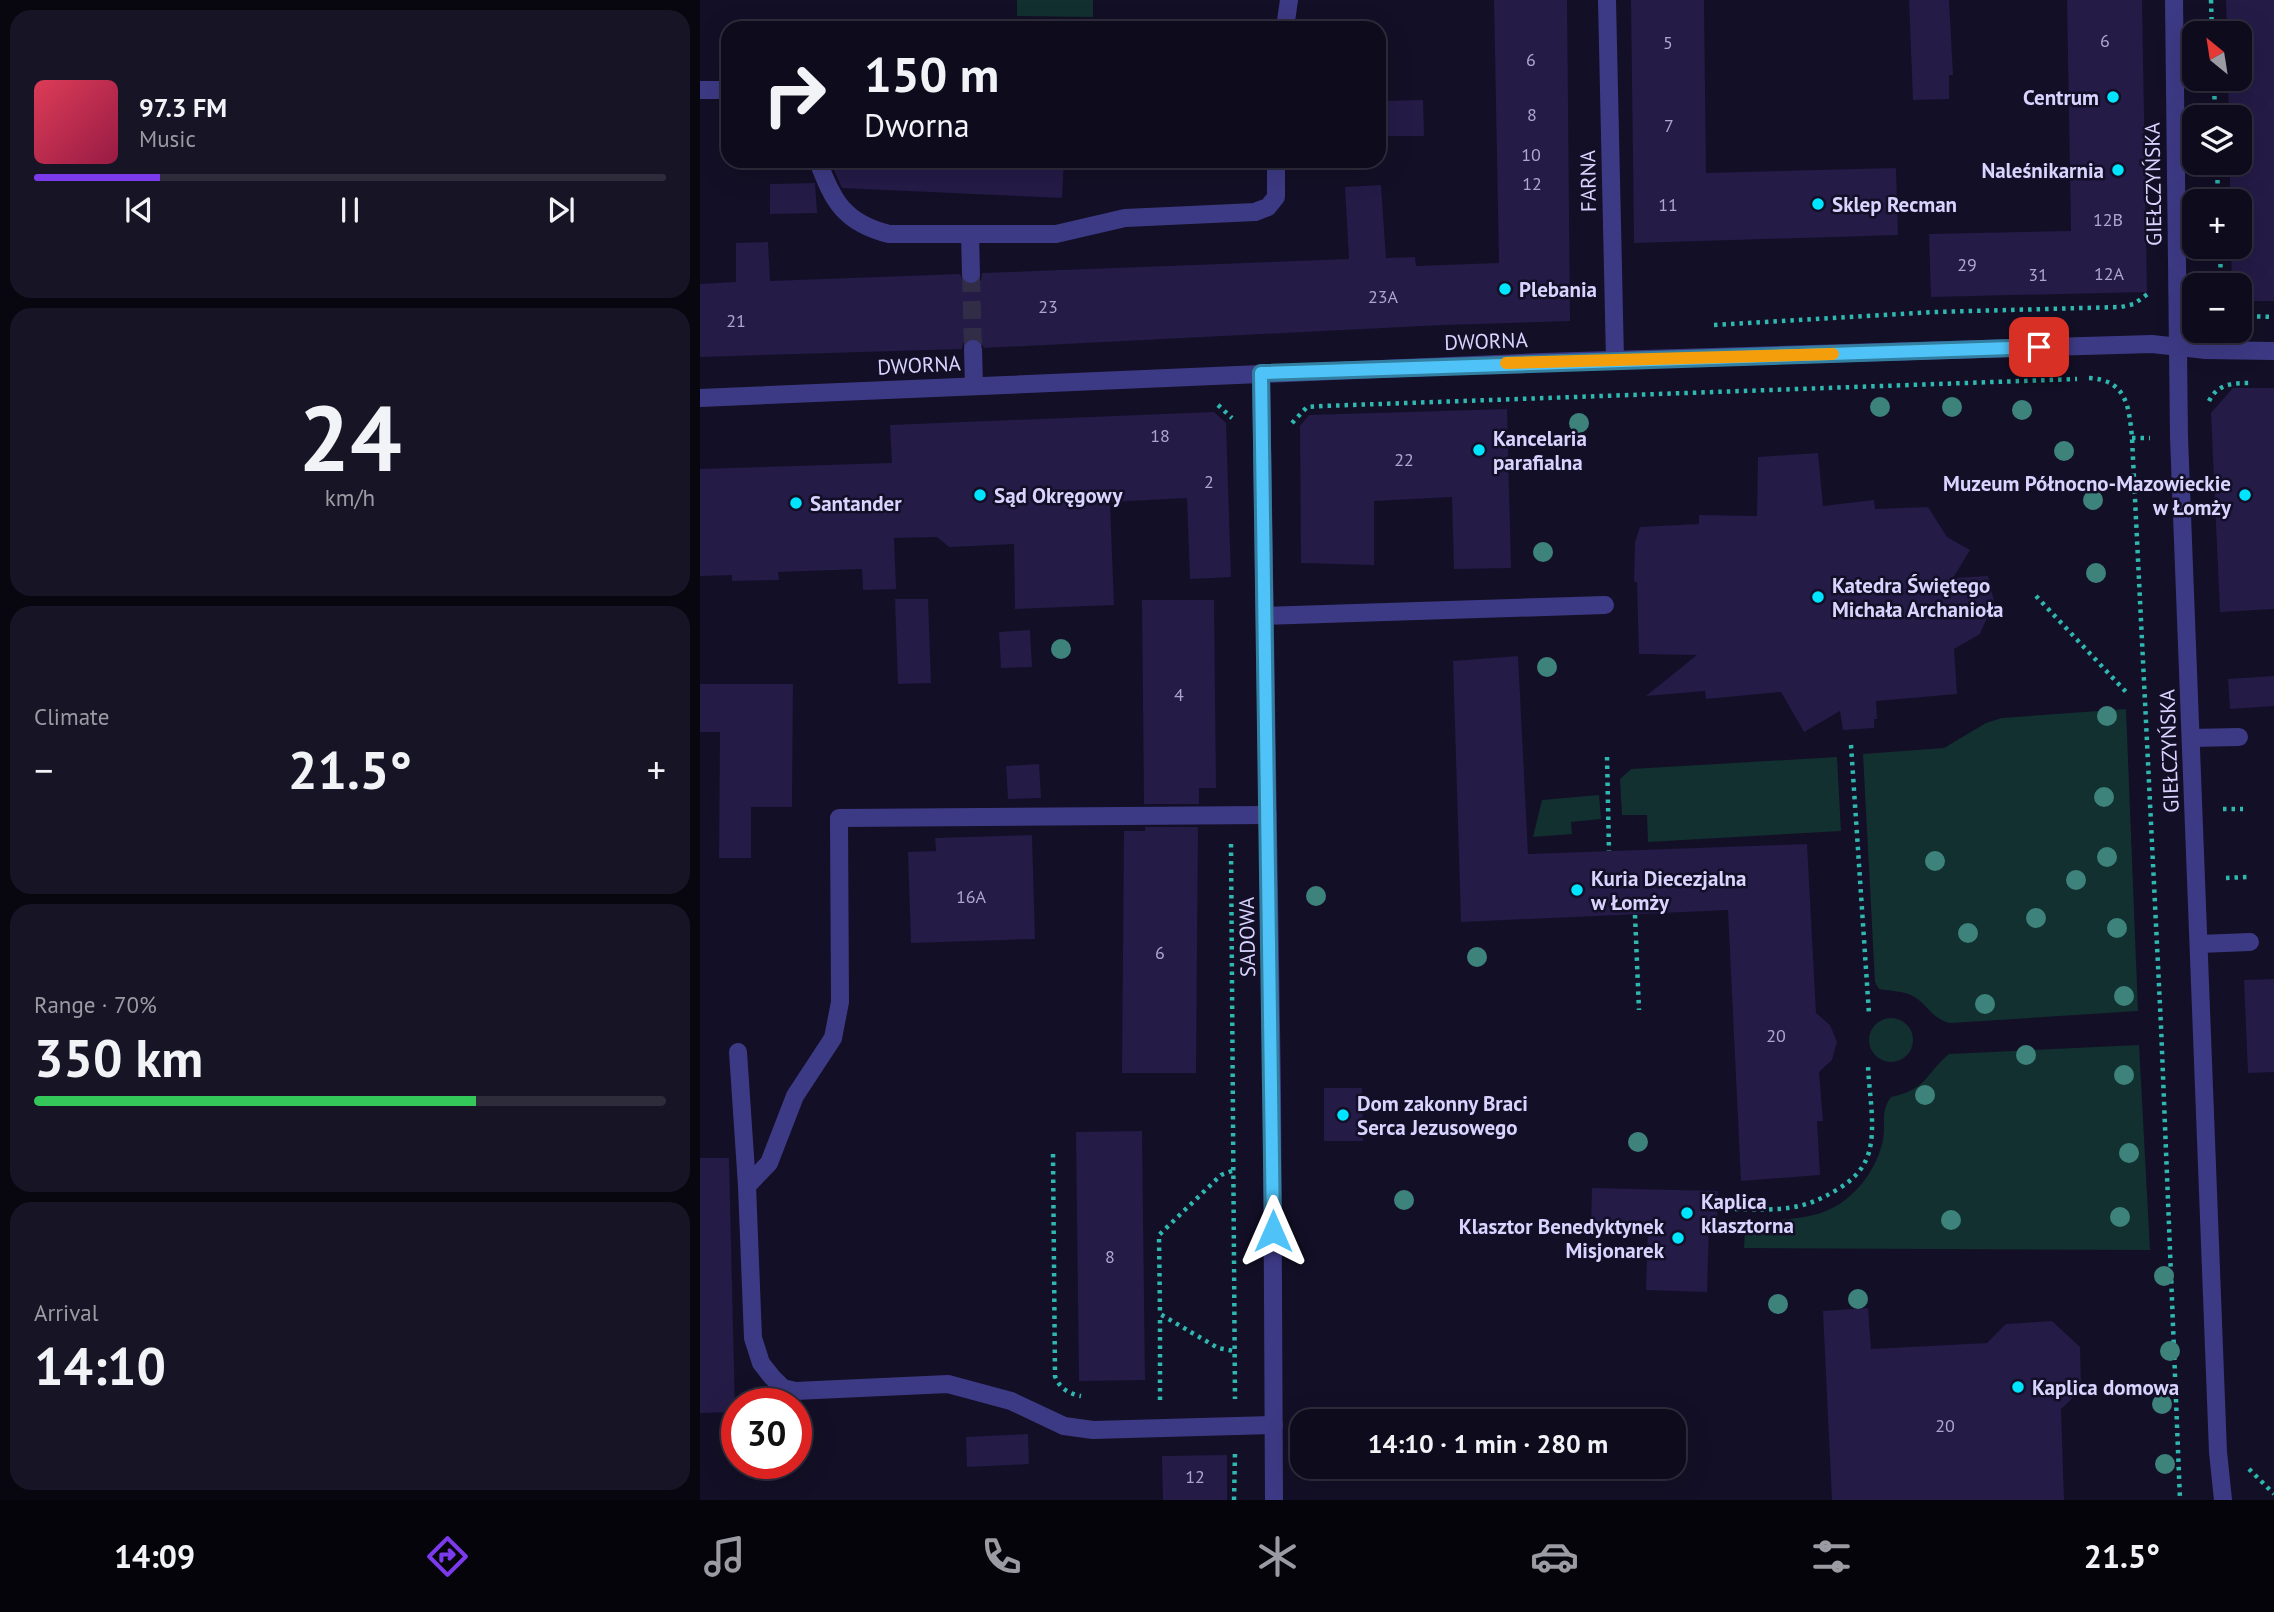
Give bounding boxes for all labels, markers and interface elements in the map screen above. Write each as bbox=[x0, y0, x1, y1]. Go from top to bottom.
north arrow bbox=[2182, 21, 2252, 91]
map controls bbox=[2182, 21, 2252, 343]
house number: 6 bbox=[2100, 29, 2110, 52]
house number: 5 bbox=[1663, 31, 1673, 54]
text: 150 m bbox=[864, 42, 999, 106]
house number: 6 bbox=[1526, 48, 1536, 71]
icon: right bbox=[749, 49, 840, 140]
place label: Centrum bbox=[2023, 84, 2099, 111]
marker: Centrum bbox=[2105, 89, 2121, 105]
text: 97.3 FM bbox=[139, 91, 227, 124]
house number: 8 bbox=[1527, 103, 1537, 126]
text: Dworna bbox=[864, 104, 970, 146]
button: layers bbox=[2182, 105, 2252, 175]
house number: 7 bbox=[1664, 114, 1674, 137]
street label: GIEŁCZYŃSKA bbox=[2138, 121, 2168, 246]
text: Music bbox=[139, 124, 196, 153]
house number: 10 bbox=[1521, 143, 1541, 166]
street label: FARNA bbox=[1574, 149, 1602, 212]
place label: Naleśnikarnia bbox=[1981, 157, 2104, 184]
marker: Naleśnikarnia bbox=[2110, 162, 2126, 178]
house number: 12 bbox=[1522, 172, 1542, 195]
button: + bbox=[2182, 189, 2252, 259]
icon: previous bbox=[120, 191, 158, 229]
icon: pause bbox=[331, 191, 369, 229]
icon: next bbox=[542, 191, 580, 229]
place label: Sklep Recman bbox=[1832, 191, 1957, 218]
house number: 11 bbox=[1658, 193, 1678, 216]
marker: Sklep Recman bbox=[1810, 196, 1826, 212]
house number: 12B bbox=[2093, 208, 2123, 231]
house number: 29 bbox=[1957, 253, 1977, 276]
house number: 12A bbox=[2094, 262, 2125, 285]
house number: 31 bbox=[2028, 263, 2048, 286]
button: − bbox=[2182, 273, 2252, 343]
place label: Plebania bbox=[1519, 276, 1597, 303]
marker: Plebania bbox=[1497, 281, 1513, 297]
house number: 23A bbox=[1368, 285, 1399, 308]
house number: 23 bbox=[1038, 295, 1058, 318]
house number: 21 bbox=[726, 309, 746, 332]
pin bbox=[2009, 317, 2069, 377]
street label: DWORNA bbox=[1444, 326, 1529, 356]
icon: arrive bbox=[2020, 328, 2058, 366]
street label: DWORNA bbox=[877, 349, 962, 381]
text: 24 bbox=[298, 378, 402, 496]
house number: 18 bbox=[1150, 424, 1170, 447]
place label: Kancelaria parafialna bbox=[1493, 425, 1587, 476]
marker: Kancelaria parafialna bbox=[1471, 442, 1487, 458]
house number: 22 bbox=[1394, 448, 1414, 471]
house number: 2 bbox=[1204, 470, 1214, 493]
place label: Muzeum Północno-Mazowieckie w Łomży bbox=[1943, 470, 2232, 521]
place label: Sąd Okręgowy bbox=[994, 482, 1123, 509]
text: km/h bbox=[325, 483, 375, 512]
marker: Sąd Okręgowy bbox=[972, 487, 988, 503]
marker: Muzeum Północno-Mazowieckie w Łomży bbox=[2237, 487, 2253, 503]
place label: Santander bbox=[810, 490, 902, 517]
marker: Santander bbox=[788, 495, 804, 511]
place label: Katedra Świętego Michała Archanioła bbox=[1832, 572, 2004, 623]
marker: Katedra Świętego Michała Archanioła bbox=[1810, 589, 1826, 605]
house number: 4 bbox=[1174, 683, 1184, 706]
street label: GIEŁCZYŃSKA bbox=[2153, 688, 2185, 813]
text: Climate bbox=[34, 702, 109, 731]
text: 21.5° bbox=[288, 736, 412, 803]
text: − bbox=[34, 745, 53, 794]
text: + bbox=[647, 745, 666, 794]
place label: Kuria Diecezjalna w Łomży bbox=[1590, 865, 1746, 916]
marker: Kuria Diecezjalna w Łomży bbox=[1569, 882, 1585, 898]
house number: 16A bbox=[956, 885, 987, 908]
street label: SADOWA bbox=[1233, 896, 1261, 977]
house number: 6 bbox=[1155, 941, 1165, 964]
text: Range · 70% bbox=[34, 990, 157, 1019]
text: 350 km bbox=[34, 1024, 203, 1091]
house number: 20 bbox=[1766, 1024, 1786, 1047]
place label: Dom zakonny Braci Serca Jezusowego bbox=[1357, 1090, 1528, 1141]
marker: Dom zakonny Braci Serca Jezusowego bbox=[1335, 1107, 1351, 1123]
place label: Kaplica klasztorna bbox=[1701, 1188, 1794, 1239]
position arrow bbox=[1236, 1194, 1310, 1268]
marker: Kaplica klasztorna bbox=[1679, 1205, 1695, 1221]
place label: Klasztor Benedyktynek Misjonarek bbox=[1459, 1213, 1665, 1264]
marker: Klasztor Benedyktynek Misjonarek bbox=[1670, 1230, 1686, 1246]
house number: 8 bbox=[1105, 1245, 1115, 1268]
text: Arrival bbox=[34, 1298, 98, 1327]
text: 14:10 bbox=[34, 1332, 166, 1399]
place label: Kaplica domowa bbox=[2032, 1374, 2179, 1401]
marker: Kaplica domowa bbox=[2010, 1379, 2026, 1395]
speed limit sign: 30 bbox=[721, 1388, 812, 1479]
house number: 20 bbox=[1935, 1414, 1955, 1437]
text: 14:10 · 1 min · 280 m bbox=[1368, 1427, 1608, 1460]
house number: 12 bbox=[1185, 1465, 1205, 1488]
icon: directions bbox=[423, 1532, 472, 1581]
icon: music bbox=[700, 1532, 749, 1581]
icon: phone bbox=[977, 1532, 1026, 1581]
icon: climate bbox=[1253, 1532, 1302, 1581]
icon: car bbox=[1530, 1532, 1579, 1581]
icon: filters bbox=[1807, 1532, 1856, 1581]
text: 14:09 bbox=[114, 1535, 195, 1577]
text: 21.5° bbox=[2084, 1535, 2160, 1577]

